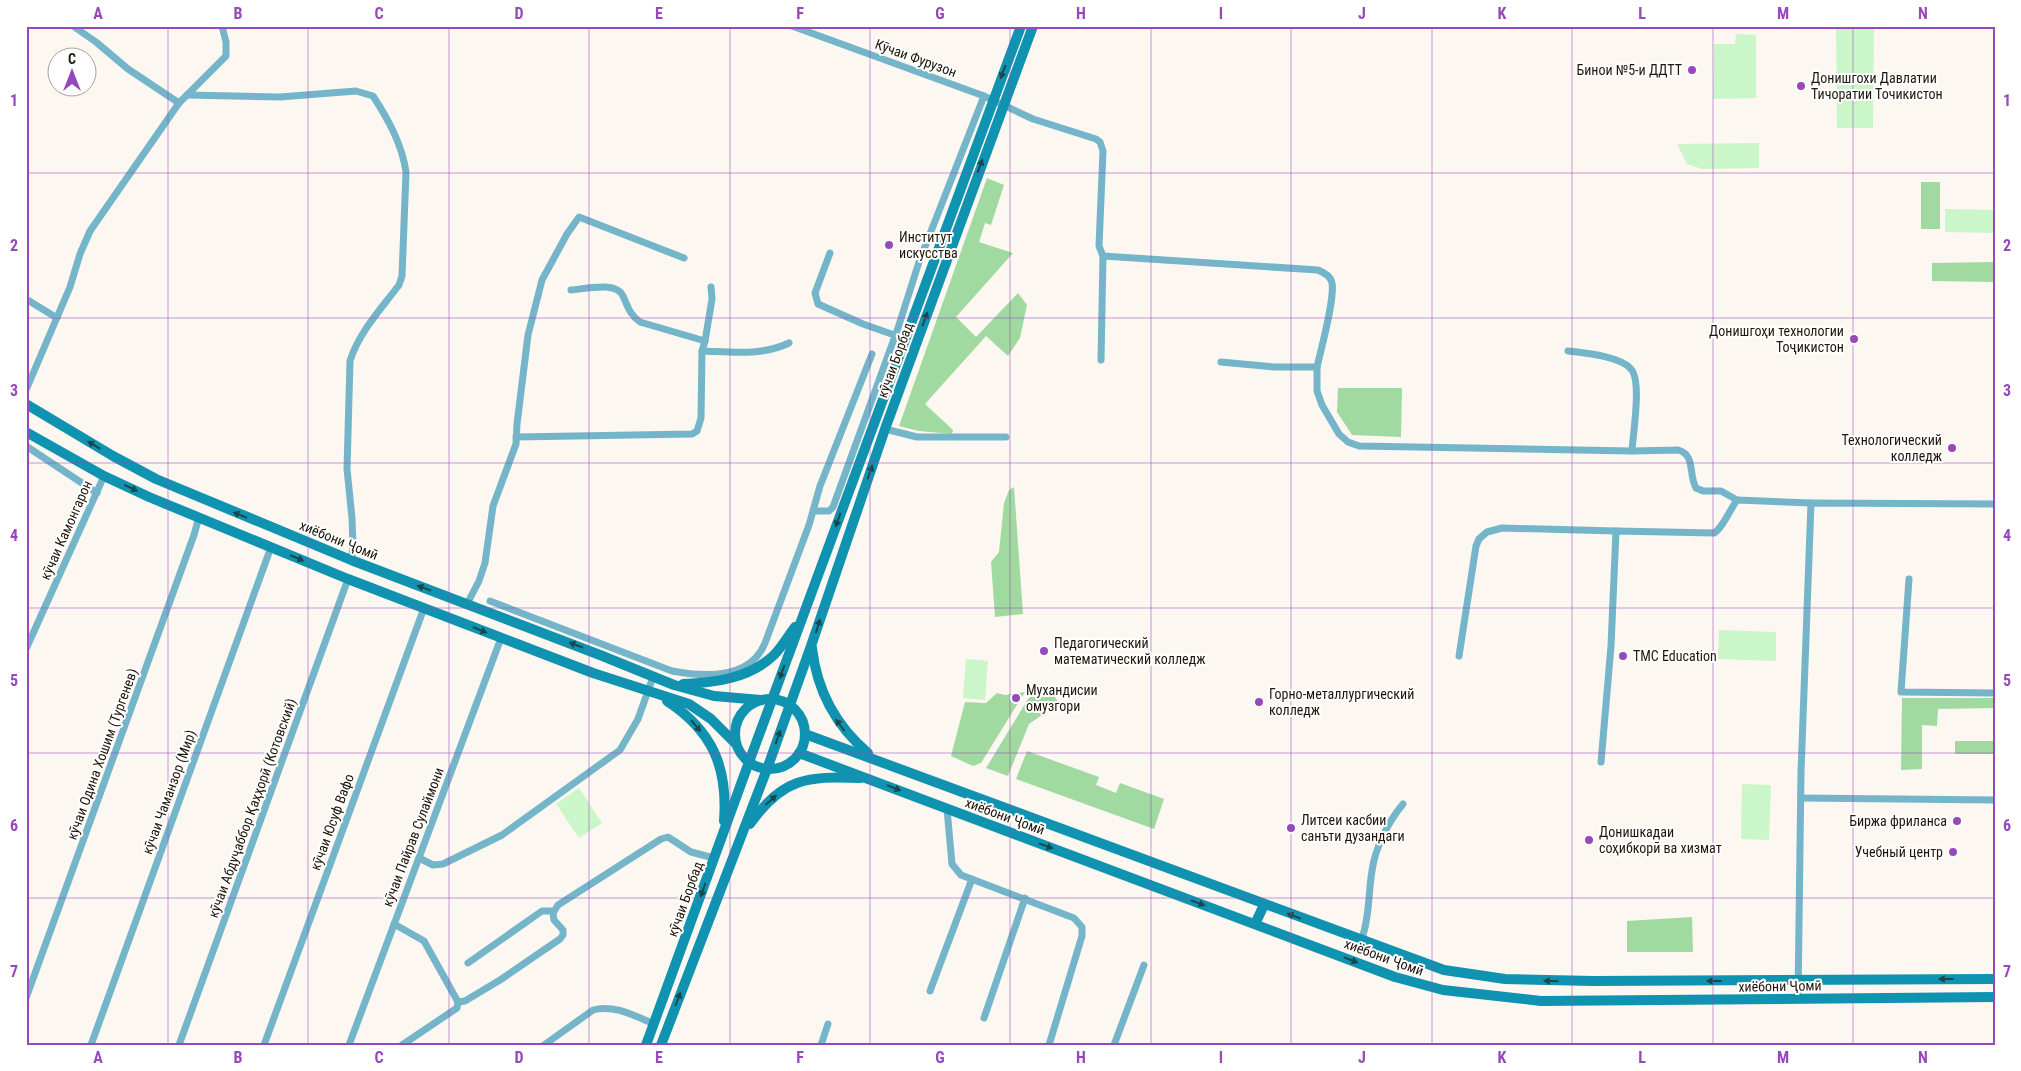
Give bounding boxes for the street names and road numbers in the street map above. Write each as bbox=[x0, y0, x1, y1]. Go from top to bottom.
street label: Кӯчаи Фурузон bbox=[873, 36, 959, 80]
street label: кӯчаи Борбад bbox=[874, 320, 916, 400]
street label: кӯчаи Камонгарон bbox=[37, 478, 95, 582]
street label: хиёбони Ҷомӣ bbox=[297, 517, 381, 563]
street label: кӯчаи Одина Хошим (Тургенев) bbox=[64, 666, 141, 842]
street label: кӯчаи Абдуҷаббор Қаҳҳорӣ (Котовский) bbox=[205, 696, 300, 920]
street label: кӯчаи Чаманзор (Мир) bbox=[139, 728, 200, 857]
street label: кӯчаи Пайрав Сулаймони bbox=[379, 765, 447, 909]
street label: кӯчаи Юсуф Вафо bbox=[307, 772, 357, 872]
street label: хиёбони Ҷомӣ bbox=[963, 794, 1047, 838]
street label: кӯчаи Борбад bbox=[664, 859, 706, 939]
street label: хиёбони Ҷомӣ bbox=[1342, 935, 1426, 979]
street label: хиёбони Ҷомӣ bbox=[1738, 977, 1822, 995]

